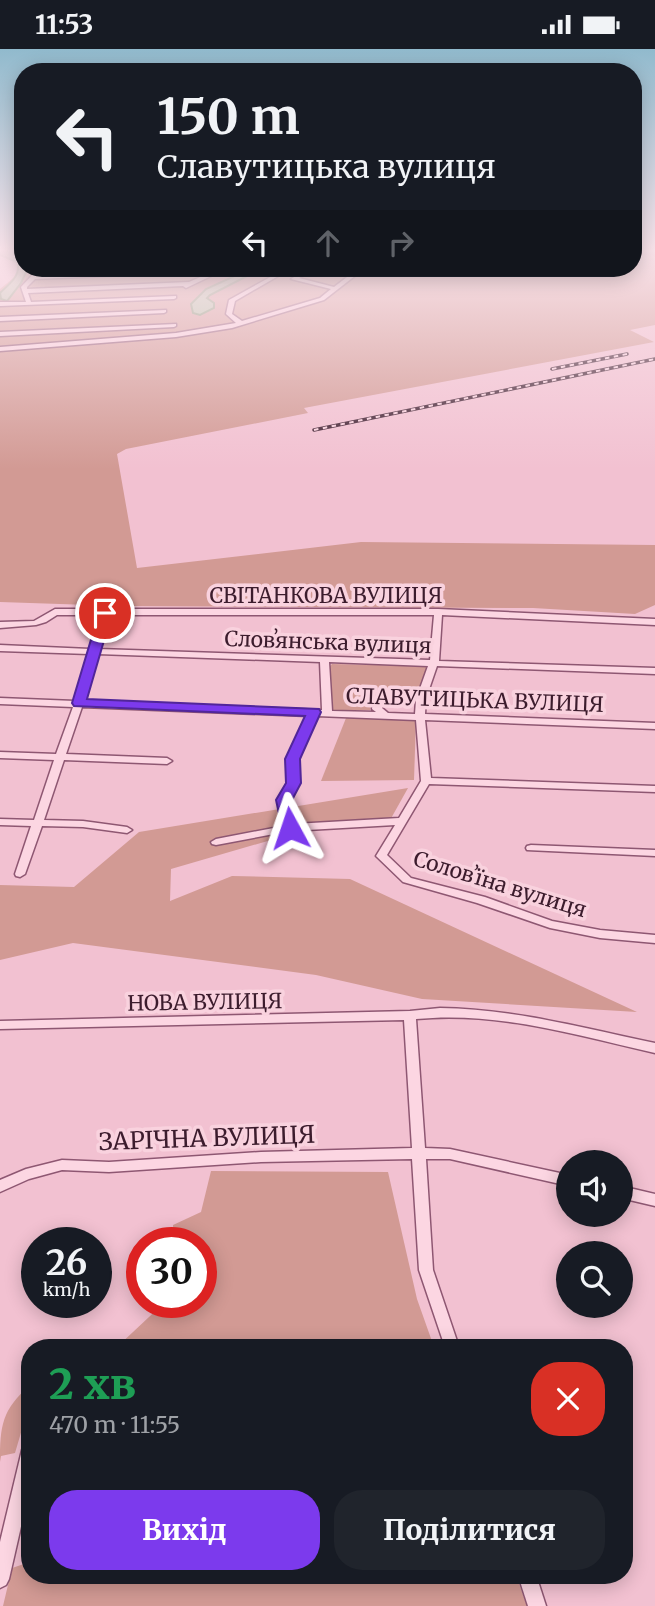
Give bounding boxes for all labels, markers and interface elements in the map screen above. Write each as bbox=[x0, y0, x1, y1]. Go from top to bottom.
text: 11:53 bbox=[35, 8, 93, 41]
text: 150 m bbox=[157, 86, 300, 147]
icon: left bbox=[42, 91, 133, 182]
text: Славутицька вулиця bbox=[157, 147, 496, 187]
icon: left bbox=[236, 224, 274, 262]
icon: ahead bbox=[309, 224, 347, 262]
icon: right bbox=[382, 224, 420, 262]
street label: СВІТАНКОВА ВУЛИЦЯ bbox=[209, 582, 443, 609]
pin bbox=[75, 583, 135, 643]
icon: arrive bbox=[86, 594, 124, 632]
street label: Словʼянська вулиця bbox=[224, 625, 432, 659]
street label: СЛАВУТИЦЬКА ВУЛИЦЯ bbox=[346, 682, 604, 718]
position arrow bbox=[253, 791, 327, 865]
street label: Соловʼїна вулиця bbox=[410, 845, 590, 923]
street label: НОВА ВУЛИЦЯ bbox=[127, 987, 283, 1017]
street label: ЗАРІЧНА ВУЛИЦЯ bbox=[98, 1119, 316, 1157]
map controls bbox=[556, 1150, 633, 1318]
button: sound bbox=[556, 1150, 633, 1227]
speed limit sign: 30 bbox=[126, 1227, 217, 1318]
text: 26 bbox=[46, 1241, 87, 1285]
button: search bbox=[556, 1241, 633, 1318]
text: km/h bbox=[43, 1278, 90, 1301]
text: 2 хв bbox=[49, 1358, 136, 1410]
button: close bbox=[531, 1362, 605, 1436]
text: 470 m · 11:55 bbox=[49, 1410, 180, 1439]
button: Вихід bbox=[49, 1490, 320, 1570]
button: Поділитися bbox=[334, 1490, 605, 1570]

